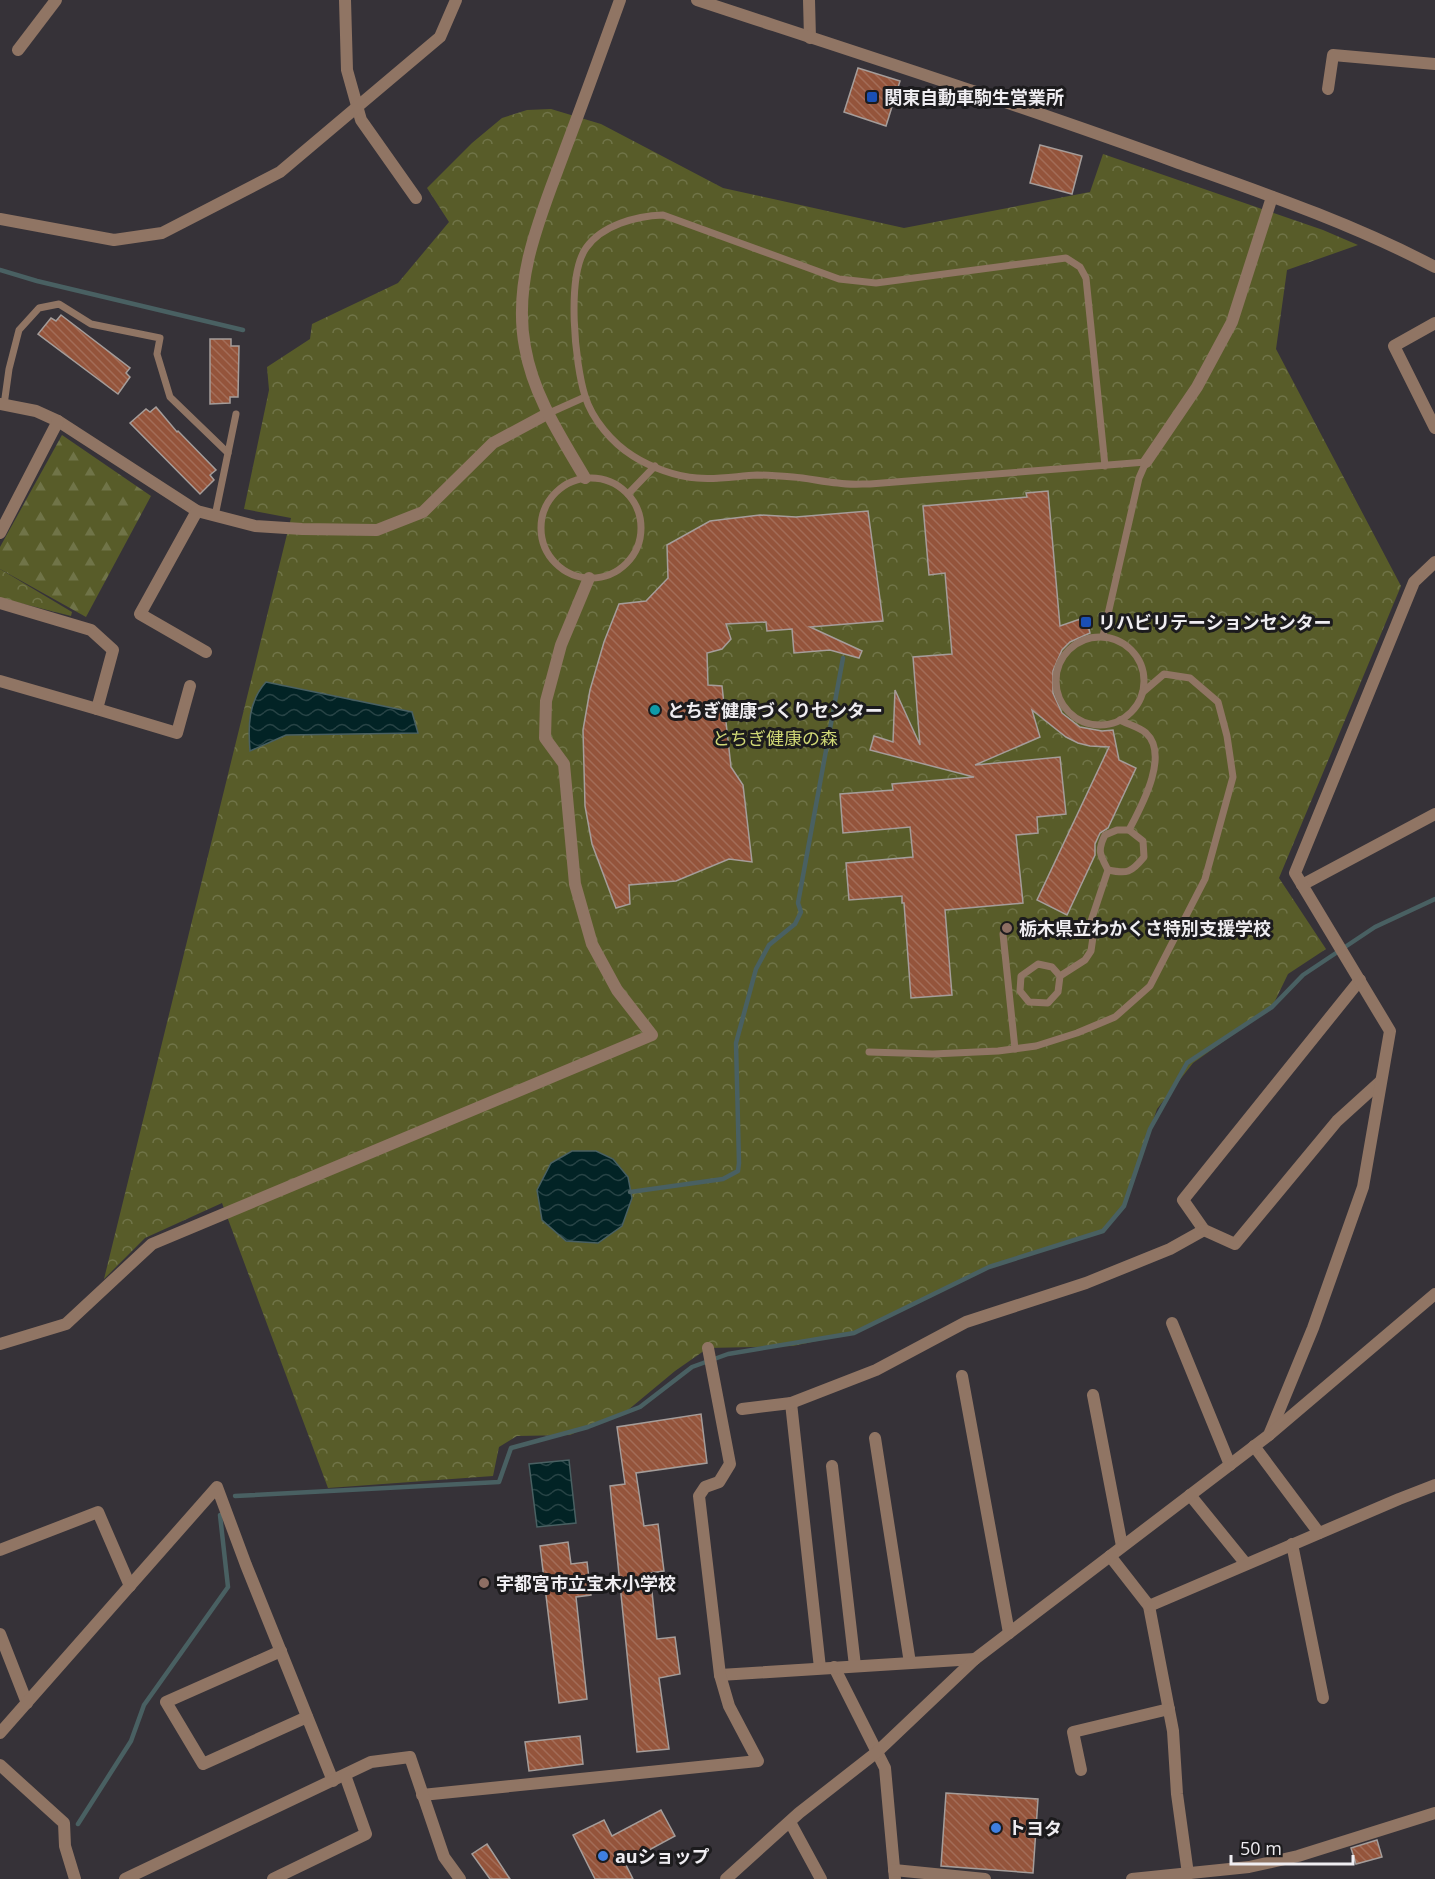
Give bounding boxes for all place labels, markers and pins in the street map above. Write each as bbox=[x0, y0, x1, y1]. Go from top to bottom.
place label: 関東自動車駒生営業所 bbox=[884, 85, 1064, 109]
marker: 関東自動車駒生営業所 bbox=[865, 90, 879, 104]
place label: リハビリテーションセンター bbox=[1098, 610, 1332, 634]
marker: リハビリテーションセンター bbox=[1079, 615, 1093, 629]
place label: とちぎ健康づくりセンター bbox=[667, 698, 883, 722]
marker: とちぎ健康づくりセンター bbox=[648, 703, 662, 717]
place label: 栃木県立わかくさ特別支援学校 bbox=[1019, 916, 1271, 940]
marker: 栃木県立わかくさ特別支援学校 bbox=[1000, 921, 1014, 935]
place label: 宇都宮市立宝木小学校 bbox=[496, 1571, 676, 1595]
marker: 宇都宮市立宝木小学校 bbox=[477, 1576, 491, 1590]
place label: トヨタ bbox=[1008, 1816, 1062, 1840]
marker: トヨタ bbox=[989, 1821, 1003, 1835]
place label: auショップ bbox=[615, 1844, 710, 1868]
marker: auショップ bbox=[596, 1849, 610, 1863]

